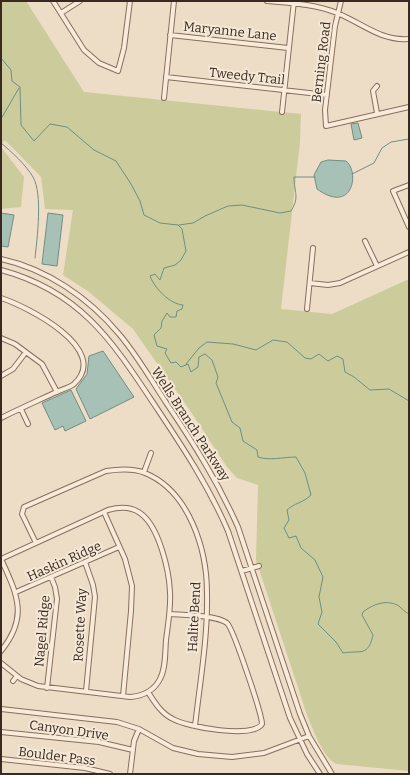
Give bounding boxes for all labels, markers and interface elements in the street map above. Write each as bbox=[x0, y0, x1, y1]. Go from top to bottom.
street label: Maryanne Lane bbox=[183, 19, 277, 43]
street label: Berning Road bbox=[309, 20, 333, 103]
street label: Tweedy Trail bbox=[208, 65, 286, 87]
street label: Wells Branch Parkway bbox=[149, 364, 233, 484]
street label: Haskin Ridge bbox=[25, 538, 103, 584]
street label: Halite Bend bbox=[185, 581, 203, 653]
street label: Rosette Way bbox=[71, 588, 89, 662]
street label: Nagel Ridge bbox=[31, 595, 53, 667]
street label: Canyon Drive bbox=[28, 717, 110, 743]
street label: Boulder Pass bbox=[18, 744, 96, 768]

